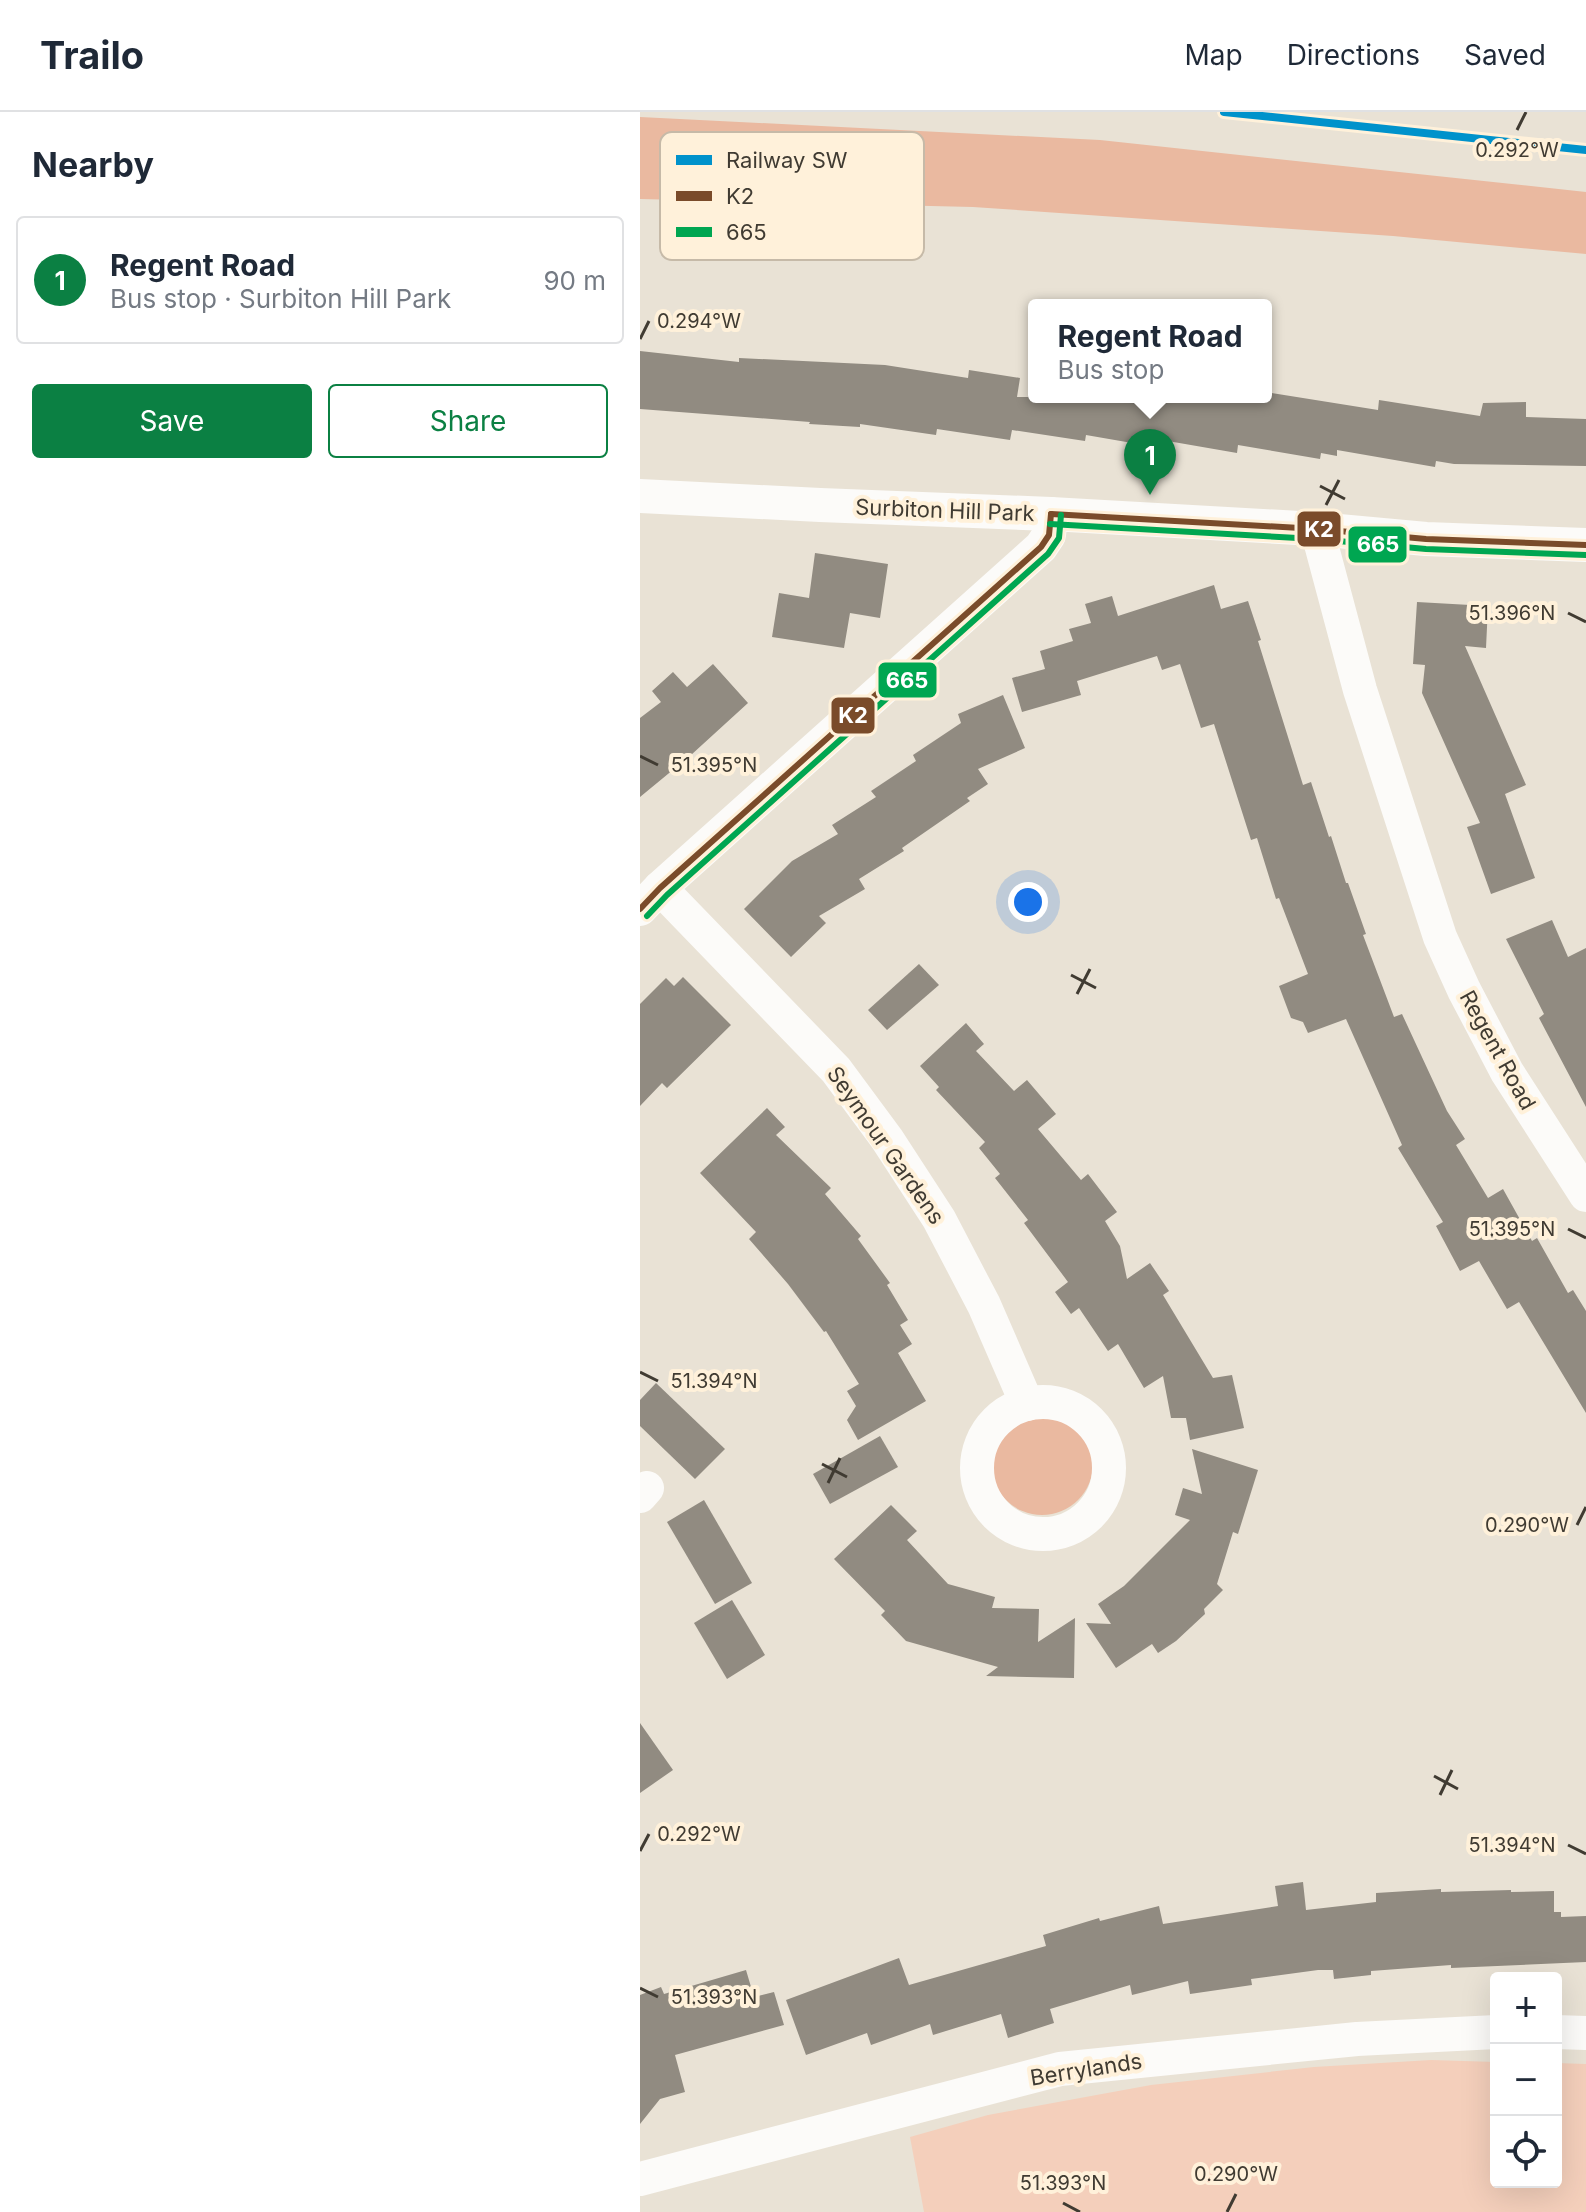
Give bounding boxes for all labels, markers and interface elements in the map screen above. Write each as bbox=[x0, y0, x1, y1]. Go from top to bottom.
text: Trailo bbox=[40, 32, 144, 78]
text: Map bbox=[1184, 38, 1243, 72]
text: Directions bbox=[1287, 38, 1420, 72]
text: Saved bbox=[1464, 38, 1546, 72]
legend bbox=[660, 132, 924, 260]
text: 0.292°W bbox=[1475, 138, 1559, 162]
text: Nearby bbox=[32, 144, 154, 185]
text: Railway SW bbox=[726, 147, 848, 173]
text: K2 bbox=[726, 183, 754, 209]
text: 665 bbox=[726, 219, 767, 245]
text: Regent Road bbox=[110, 247, 295, 283]
text: 1 bbox=[54, 265, 66, 296]
text: 90 m bbox=[543, 265, 606, 296]
text: Bus stop · Surbiton Hill Park bbox=[110, 283, 451, 314]
popup bbox=[1028, 299, 1272, 403]
text: 0.294°W bbox=[657, 309, 741, 333]
text: Regent Road bbox=[1057, 318, 1243, 354]
text: Bus stop bbox=[1057, 354, 1164, 385]
button: Save bbox=[32, 384, 312, 458]
button: Share bbox=[328, 384, 608, 458]
pin: 1 bbox=[1124, 429, 1176, 495]
street label: Surbiton Hill Park bbox=[855, 494, 1035, 526]
line badge: K2 bbox=[1296, 510, 1342, 548]
text: K2 bbox=[1304, 516, 1334, 542]
line badge: 665 bbox=[1347, 525, 1408, 564]
text: 665 bbox=[1357, 531, 1399, 557]
text: 51.396°N bbox=[1469, 601, 1555, 625]
line badge: 665 bbox=[877, 661, 938, 699]
text: 665 bbox=[886, 667, 928, 693]
line badge: K2 bbox=[830, 696, 876, 735]
text: K2 bbox=[838, 702, 868, 728]
text: 51.395°N bbox=[671, 753, 757, 777]
your location bbox=[1008, 882, 1048, 922]
street label: Regent Road bbox=[1455, 986, 1541, 1114]
street label: Seymour Gardens bbox=[822, 1061, 950, 1229]
text: 51.395°N bbox=[1469, 1217, 1555, 1241]
text: 51.394°N bbox=[671, 1369, 757, 1393]
text: 0.290°W bbox=[1485, 1513, 1569, 1537]
text: 0.292°W bbox=[657, 1822, 741, 1846]
text: 51.394°N bbox=[1469, 1833, 1555, 1857]
map controls bbox=[1490, 1972, 1562, 2188]
button: + bbox=[1490, 1972, 1562, 2044]
text: 51.393°N bbox=[671, 1985, 757, 2009]
button: − bbox=[1490, 2044, 1562, 2116]
street label: Berrylands bbox=[1028, 2047, 1144, 2091]
button: locate bbox=[1490, 2116, 1562, 2188]
text: 0.290°W bbox=[1194, 2162, 1278, 2186]
text: 51.393°N bbox=[1020, 2171, 1106, 2195]

